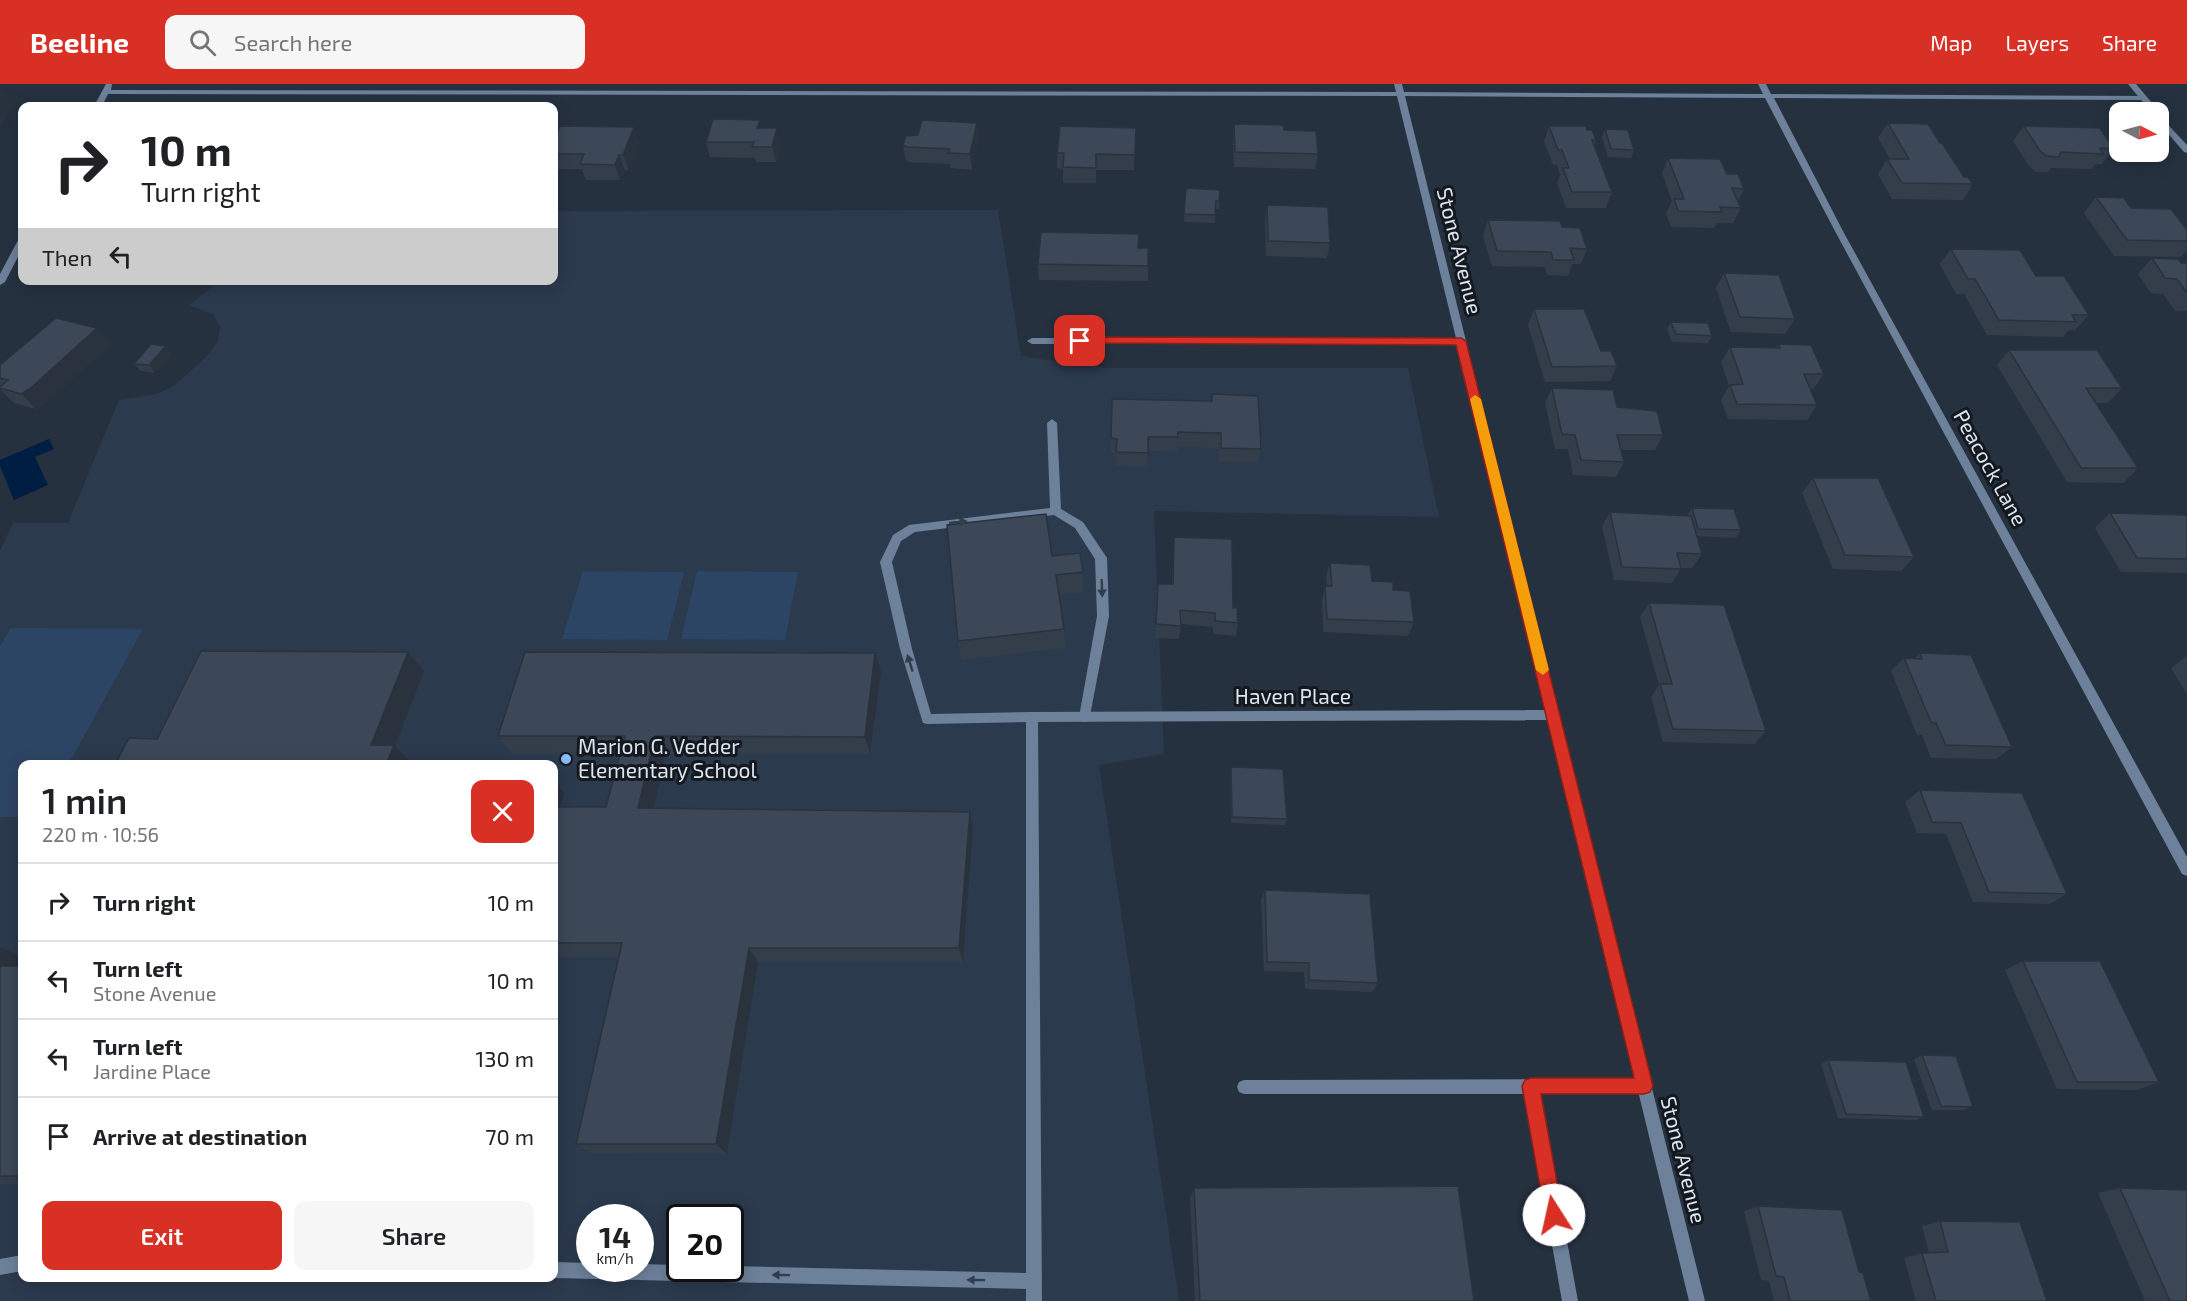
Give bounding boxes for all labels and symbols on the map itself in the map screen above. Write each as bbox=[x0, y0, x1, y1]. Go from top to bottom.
north arrow bbox=[2109, 102, 2169, 162]
street label: Stone Avenue bbox=[1433, 185, 1488, 317]
pin bbox=[1054, 315, 1105, 366]
street label: Peacock Lane bbox=[1949, 405, 2033, 529]
one-way arrow bbox=[949, 518, 968, 527]
one-way arrow bbox=[1098, 579, 1107, 598]
one-way arrow bbox=[905, 654, 914, 672]
street label: Haven Place bbox=[1235, 683, 1351, 708]
place label: Marion G. Vedder Elementary School bbox=[578, 733, 758, 782]
marker: Marion G. Vedder Elementary School bbox=[559, 752, 573, 766]
street label: Stone Avenue bbox=[1657, 1094, 1712, 1226]
position arrow bbox=[1522, 1183, 1586, 1247]
speed limit sign: 20 bbox=[666, 1204, 744, 1282]
one-way arrow bbox=[772, 1270, 791, 1280]
one-way arrow bbox=[967, 1275, 986, 1285]

